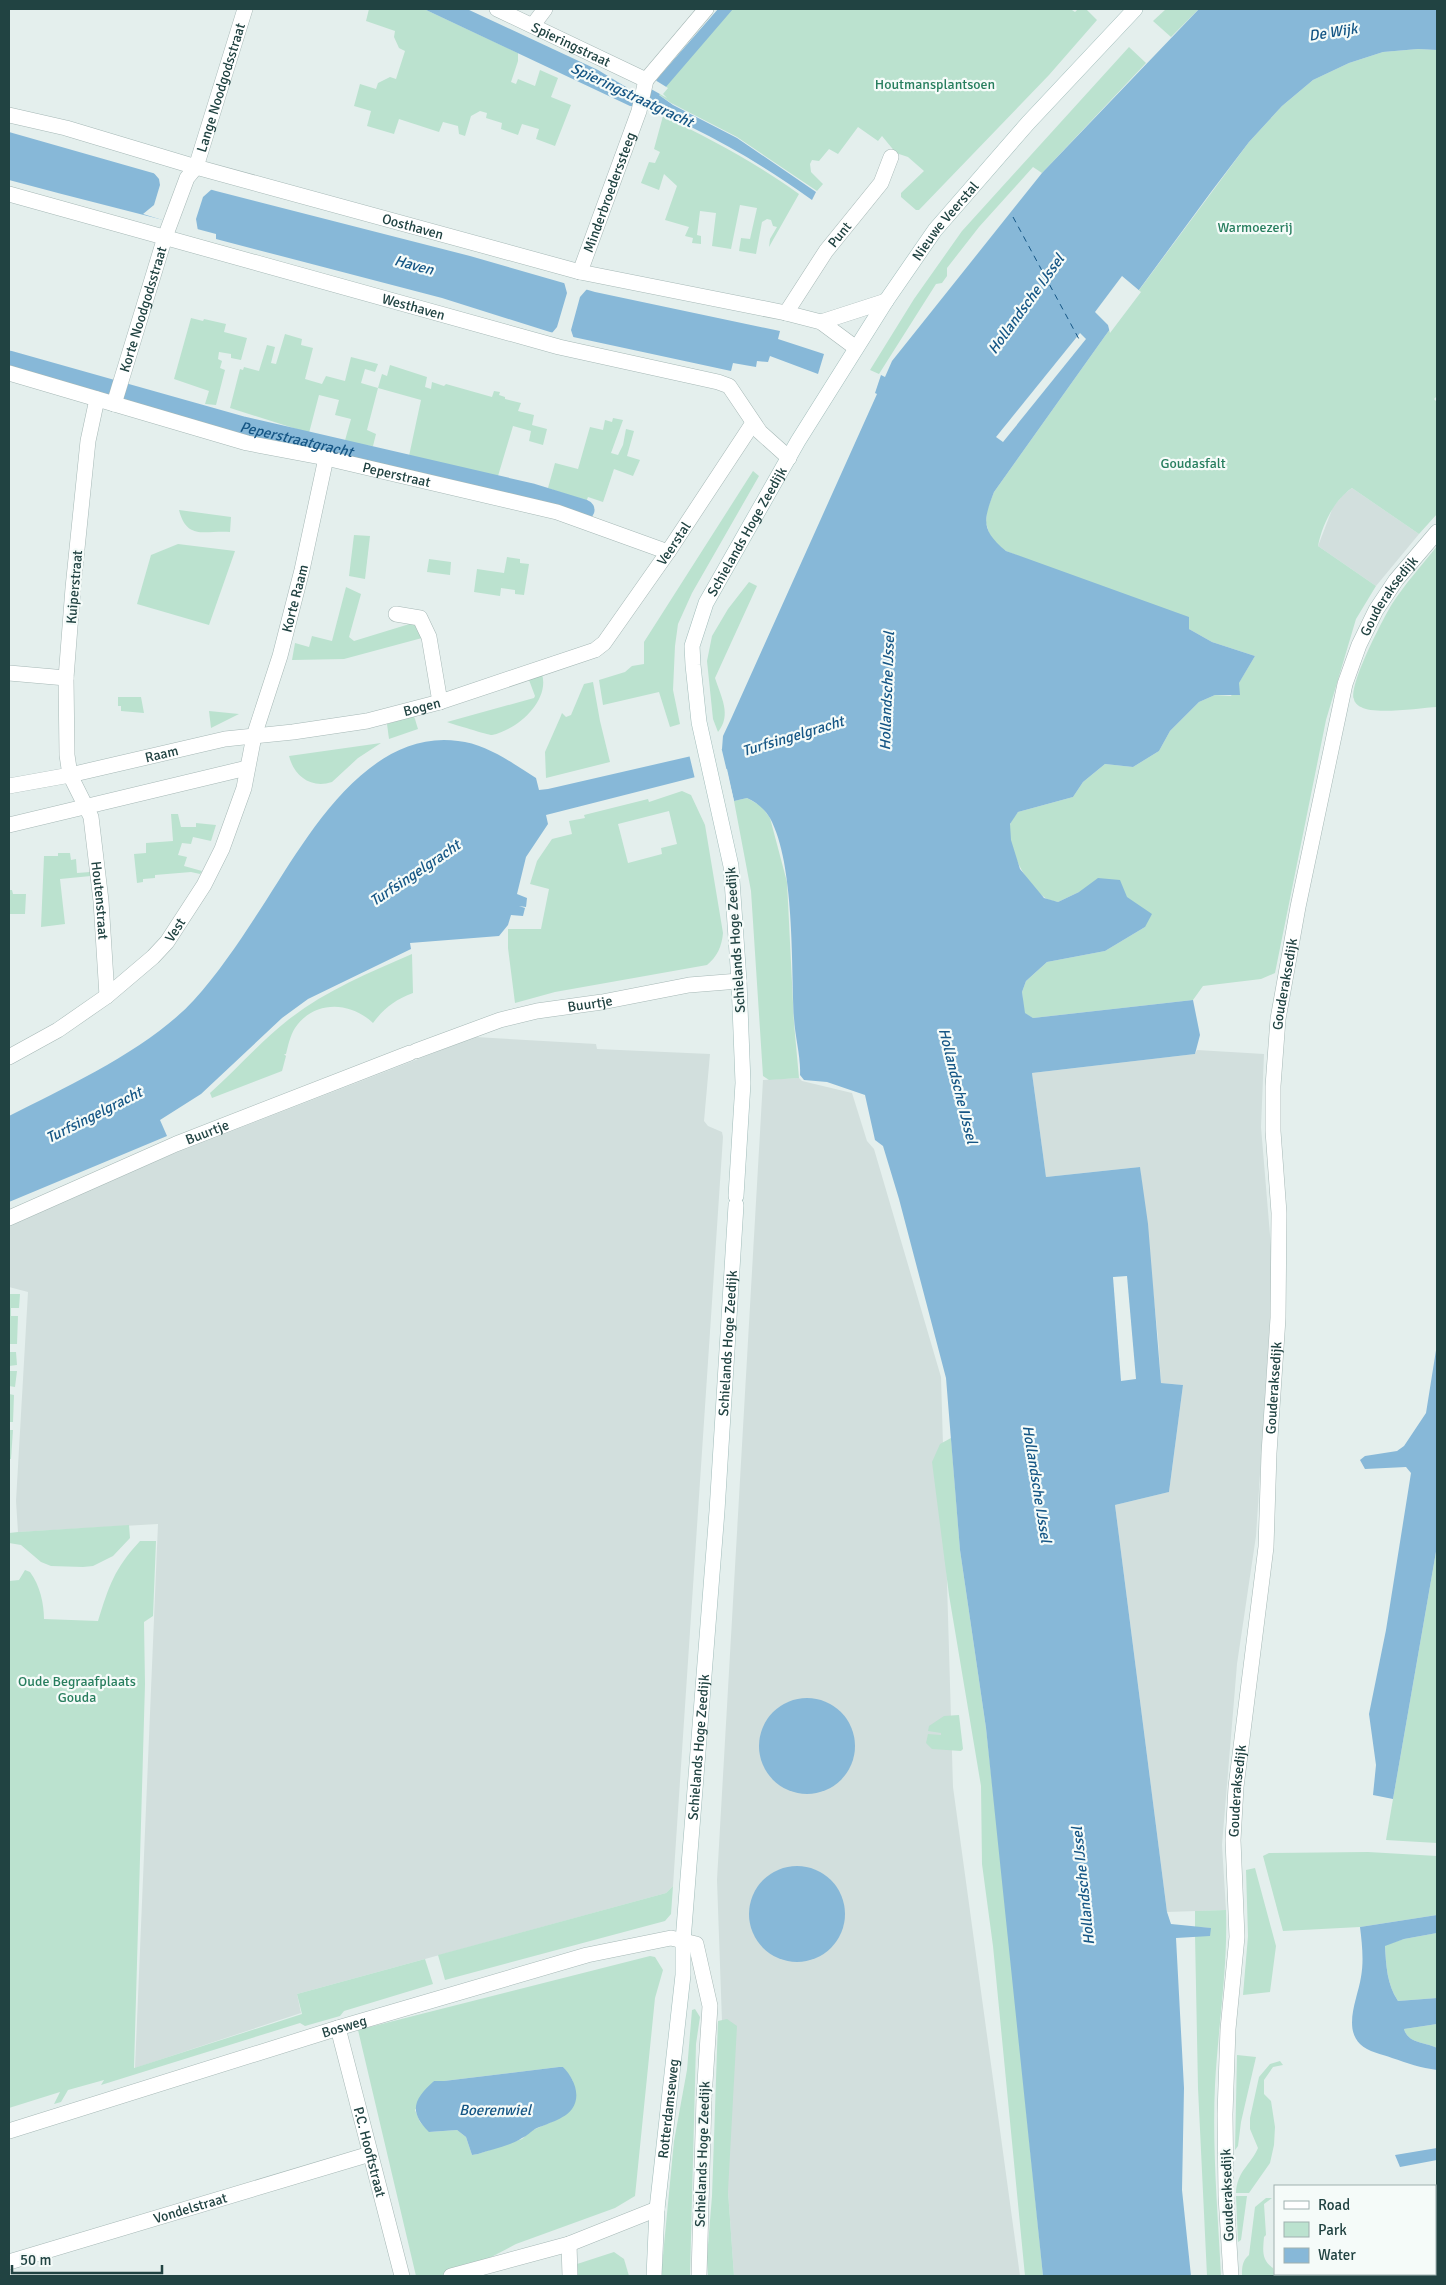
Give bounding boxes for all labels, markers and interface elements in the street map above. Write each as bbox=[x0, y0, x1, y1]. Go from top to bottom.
street label: Spieringstraat bbox=[529, 19, 613, 71]
water label: De Wijk bbox=[1307, 19, 1360, 45]
street label: Lange Noodgodsstraat bbox=[193, 21, 249, 154]
water label: Spieringstraatgracht bbox=[568, 59, 697, 132]
park label: Houtmansplantsoen bbox=[875, 76, 995, 93]
street label: Minderbroederssteeg bbox=[580, 130, 640, 255]
street label: Nieuwe Veerstal bbox=[909, 178, 982, 264]
street label: Oosthaven bbox=[380, 210, 445, 243]
street label: Punt bbox=[824, 219, 855, 251]
park label: Warmoezerij bbox=[1217, 219, 1293, 236]
street label: Korte Noodgodsstraat bbox=[116, 244, 171, 374]
water label: Hollandsche IJssel bbox=[984, 249, 1069, 357]
water label: Haven bbox=[392, 251, 436, 279]
street label: Westhaven bbox=[380, 290, 447, 324]
water label: Peperstraatgracht bbox=[238, 418, 356, 462]
park label: Goudasfalt bbox=[1160, 455, 1226, 472]
street label: Peperstraat bbox=[361, 459, 432, 491]
street label: Schielands Hoge Zeedijk bbox=[704, 464, 791, 599]
street label: Veerstal bbox=[653, 519, 695, 569]
street label: Kuiperstraat bbox=[63, 549, 86, 625]
street label: Gouderaksedijk bbox=[1357, 553, 1422, 639]
street label: Korte Raam bbox=[278, 563, 312, 634]
water label: Hollandsche IJssel bbox=[876, 630, 898, 751]
street label: Bogen bbox=[402, 694, 442, 720]
water label: Turfsingelgracht bbox=[740, 711, 848, 760]
street label: Raam bbox=[143, 742, 180, 766]
water label: Turfsingelgracht bbox=[366, 835, 465, 910]
street label: Houtenstraat bbox=[87, 860, 111, 940]
street label: Schielands Hoge Zeedijk bbox=[722, 867, 749, 1013]
street label: Vest bbox=[161, 915, 189, 945]
street label: Gouderaksedijk bbox=[1269, 937, 1301, 1031]
street label: Buurtje bbox=[566, 992, 614, 1016]
water label: Hollandsche IJssel bbox=[935, 1026, 981, 1147]
water label: Turfsingelgracht bbox=[43, 1082, 147, 1147]
street label: Buurtje bbox=[183, 1116, 231, 1148]
street label: Schielands Hoge Zeedijk bbox=[715, 1270, 741, 1417]
street label: Gouderaksedijk bbox=[1262, 1341, 1285, 1435]
water label: Hollandsche IJssel bbox=[1019, 1424, 1055, 1546]
park label: Oude Begraafplaats Gouda bbox=[18, 1673, 136, 1706]
street label: Schielands Hoge Zeedijk bbox=[685, 1674, 713, 1821]
street label: Gouderaksedijk bbox=[1225, 1744, 1250, 1838]
water label: Hollandsche IJssel bbox=[1068, 1824, 1098, 1946]
street label: Bosweg bbox=[320, 2012, 369, 2042]
street label: Rotterdamseweg bbox=[655, 2058, 683, 2159]
street label: Schielands Hoge Zeedijk bbox=[691, 2081, 714, 2227]
water label: Boerenwiel bbox=[459, 2101, 533, 2119]
street label: P.C. Hooftstraat bbox=[350, 2105, 389, 2199]
street label: Gouderaksedijk bbox=[1217, 2148, 1238, 2242]
legend bbox=[1274, 2185, 1436, 2275]
street label: Vondelstraat bbox=[151, 2189, 229, 2227]
text: Road bbox=[1318, 2196, 1350, 2214]
text: Park bbox=[1318, 2221, 1347, 2239]
scale bar bbox=[12, 2242, 162, 2274]
text: Water bbox=[1318, 2246, 1356, 2264]
text: 50 m bbox=[20, 2251, 51, 2269]

